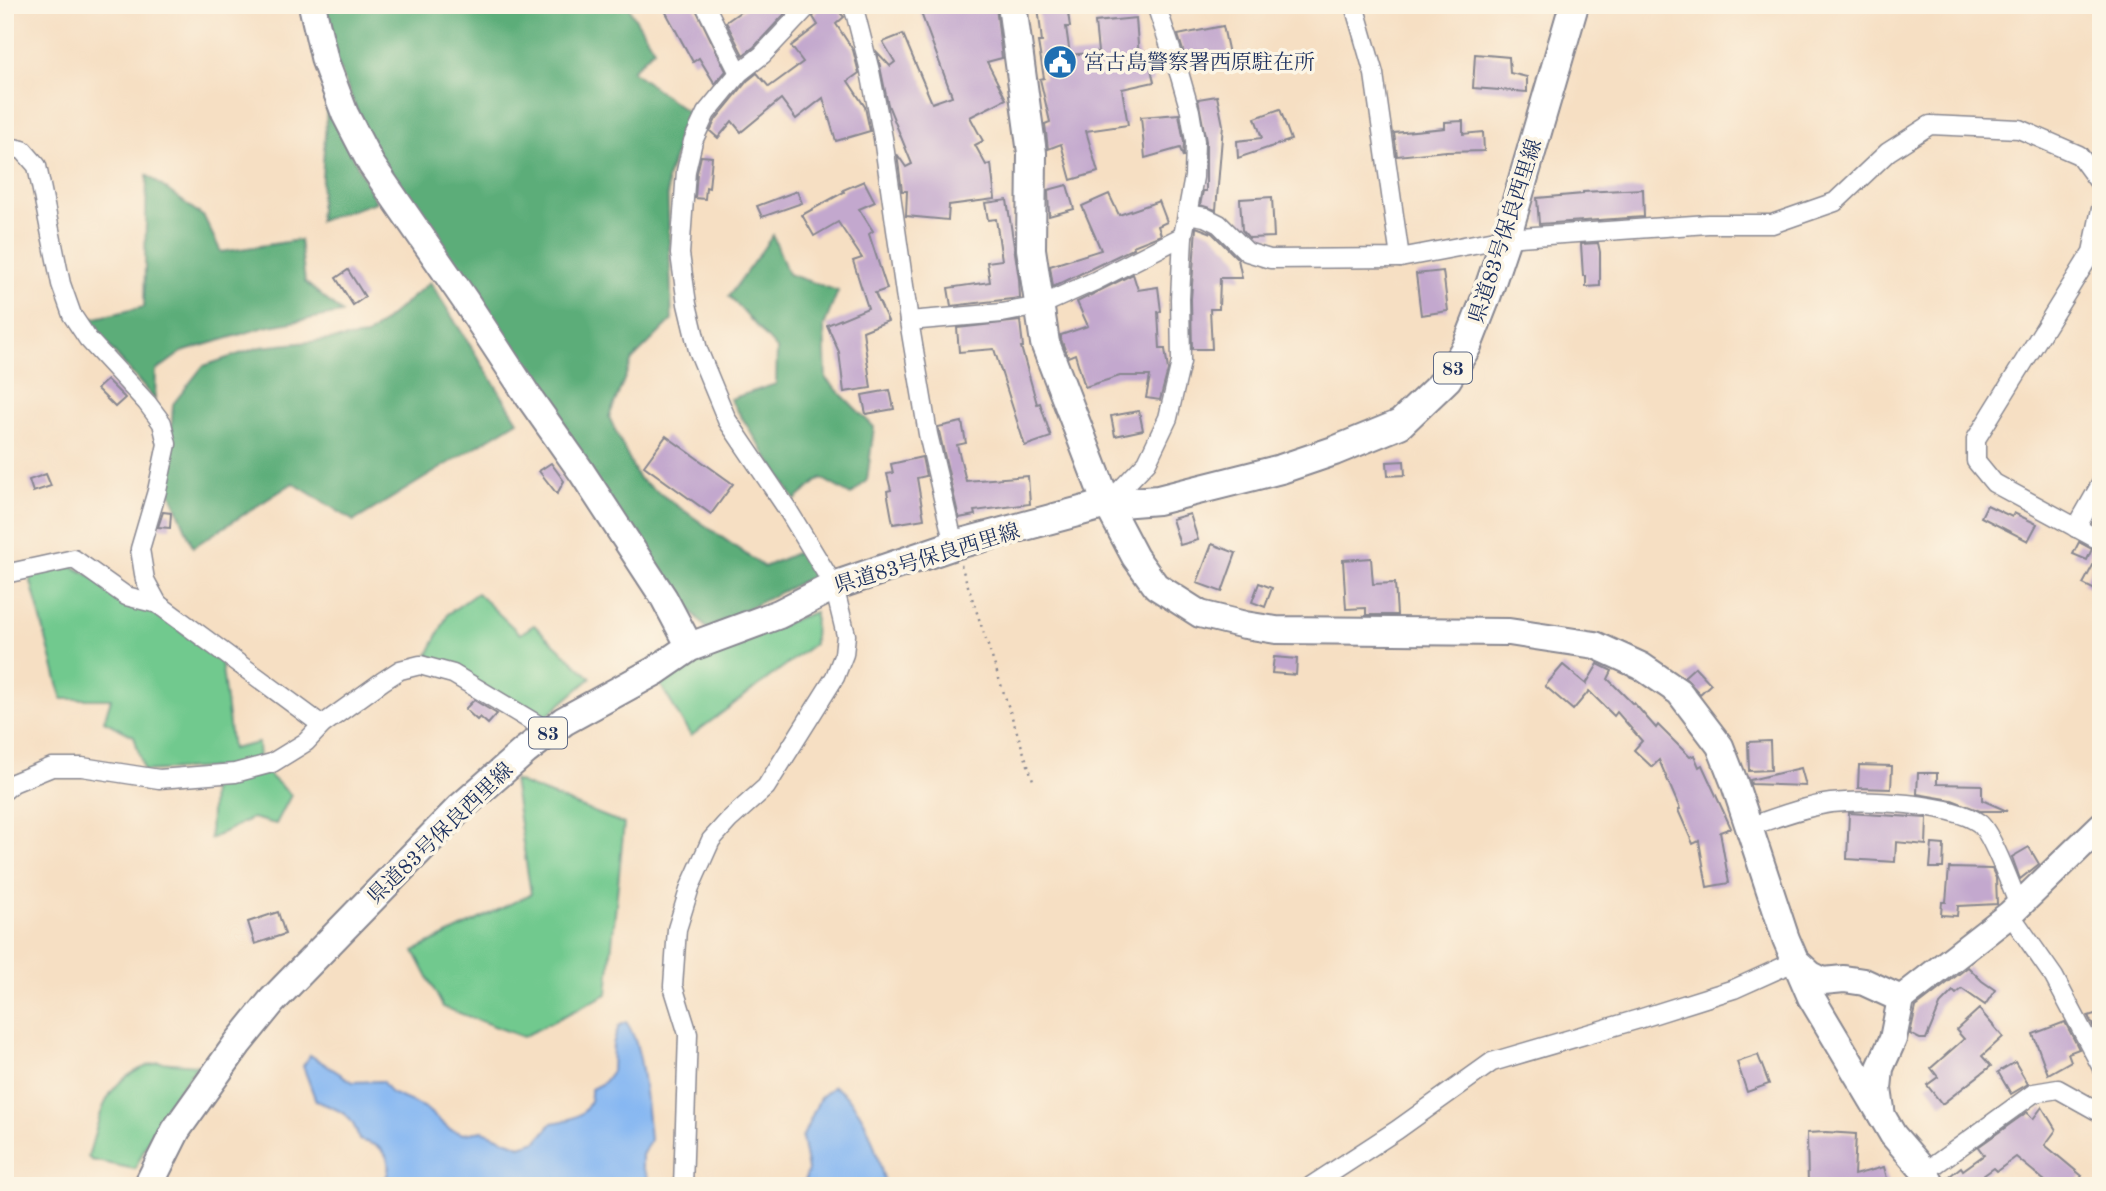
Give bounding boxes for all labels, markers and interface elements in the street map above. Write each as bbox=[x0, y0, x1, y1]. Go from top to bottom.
public building icon: 宮古島警察署西原駐在所 bbox=[1041, 43, 1079, 81]
place label: 宮古島警察署西原駐在所 bbox=[1084, 51, 1315, 74]
street label: 県道83号保良西里線 bbox=[1465, 136, 1546, 326]
road number: 83 bbox=[1434, 352, 1472, 384]
street label: 県道83号保良西里線 bbox=[832, 519, 1022, 598]
road number: 83 bbox=[529, 718, 567, 748]
street label: 県道83号保良西里線 bbox=[363, 758, 518, 908]

